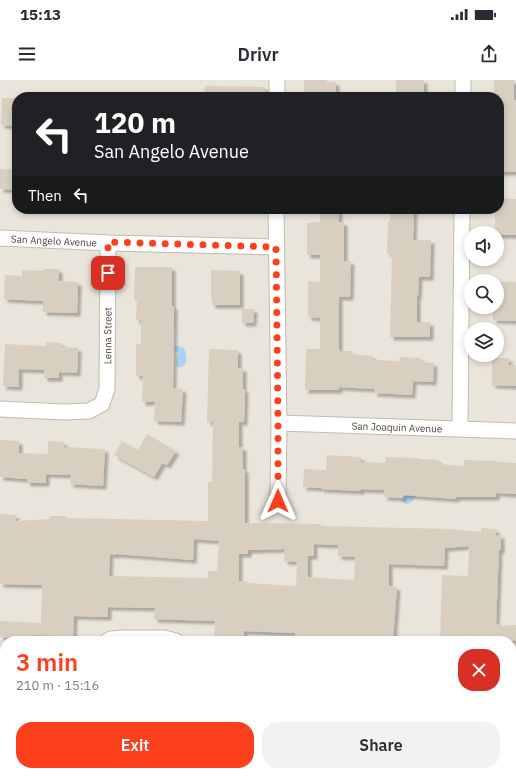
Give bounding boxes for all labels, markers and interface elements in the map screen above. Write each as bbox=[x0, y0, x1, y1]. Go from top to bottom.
text: 15:13 bbox=[20, 5, 61, 24]
icon: menu bbox=[16, 43, 38, 65]
text: Drivr bbox=[238, 43, 278, 66]
icon: share bbox=[478, 43, 500, 65]
text: 120 m bbox=[94, 104, 176, 141]
icon: left bbox=[28, 108, 80, 160]
text: San Angelo Avenue bbox=[94, 140, 249, 163]
icon: left bbox=[70, 184, 92, 206]
text: Then bbox=[28, 186, 62, 205]
map controls bbox=[464, 226, 504, 362]
button: sound bbox=[464, 226, 504, 266]
street label: San Angelo Avenue bbox=[11, 233, 98, 250]
pin bbox=[91, 256, 125, 290]
icon: arrive bbox=[97, 262, 119, 284]
button: search bbox=[464, 274, 504, 314]
street label: Lenna Street bbox=[101, 307, 115, 364]
button: layers bbox=[464, 322, 504, 362]
street label: San Joaquin Avenue bbox=[351, 419, 443, 436]
position arrow bbox=[257, 480, 299, 522]
text: 3 min bbox=[16, 646, 78, 678]
button: close bbox=[458, 649, 500, 691]
text: 210 m · 15:16 bbox=[16, 677, 99, 694]
button: Exit bbox=[16, 722, 254, 768]
button: Share bbox=[262, 722, 500, 768]

